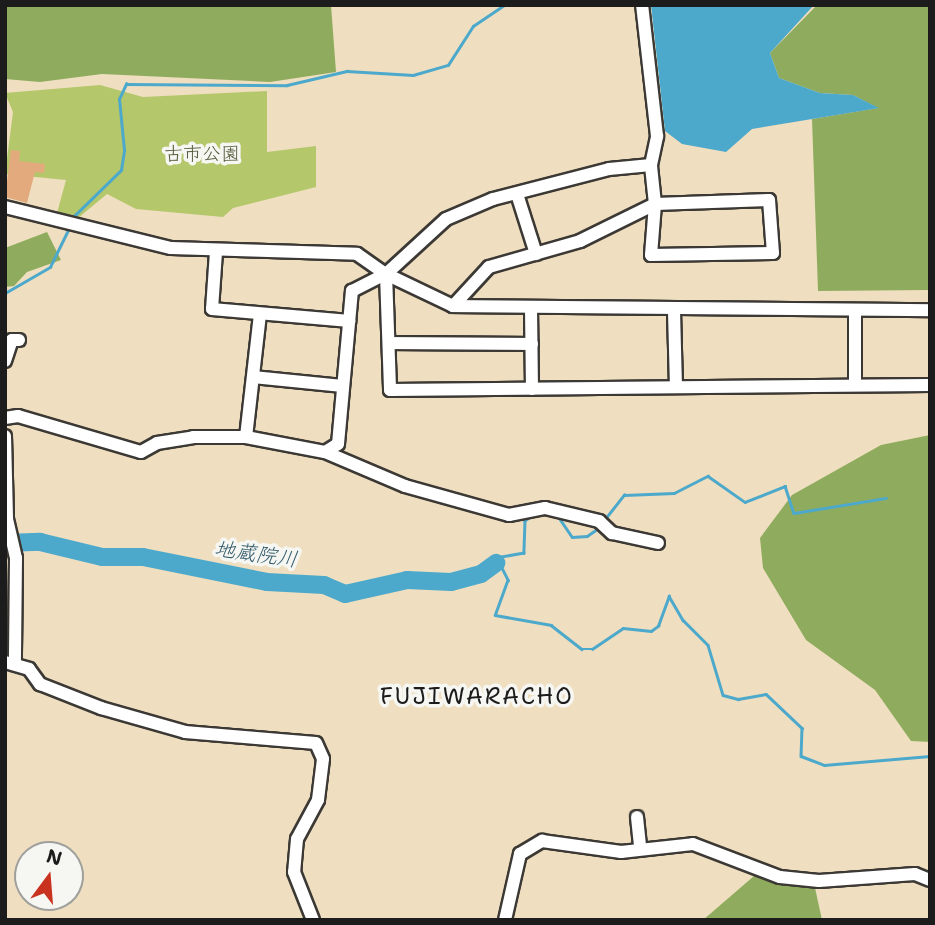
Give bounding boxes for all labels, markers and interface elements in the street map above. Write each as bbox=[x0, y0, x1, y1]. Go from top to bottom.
park label: 古市公園 bbox=[164, 143, 240, 165]
water label: 地蔵院川 bbox=[213, 536, 299, 572]
district label: FUJIWARACHO bbox=[381, 682, 573, 710]
north arrow bbox=[14, 841, 84, 911]
text: N bbox=[44, 843, 65, 871]

